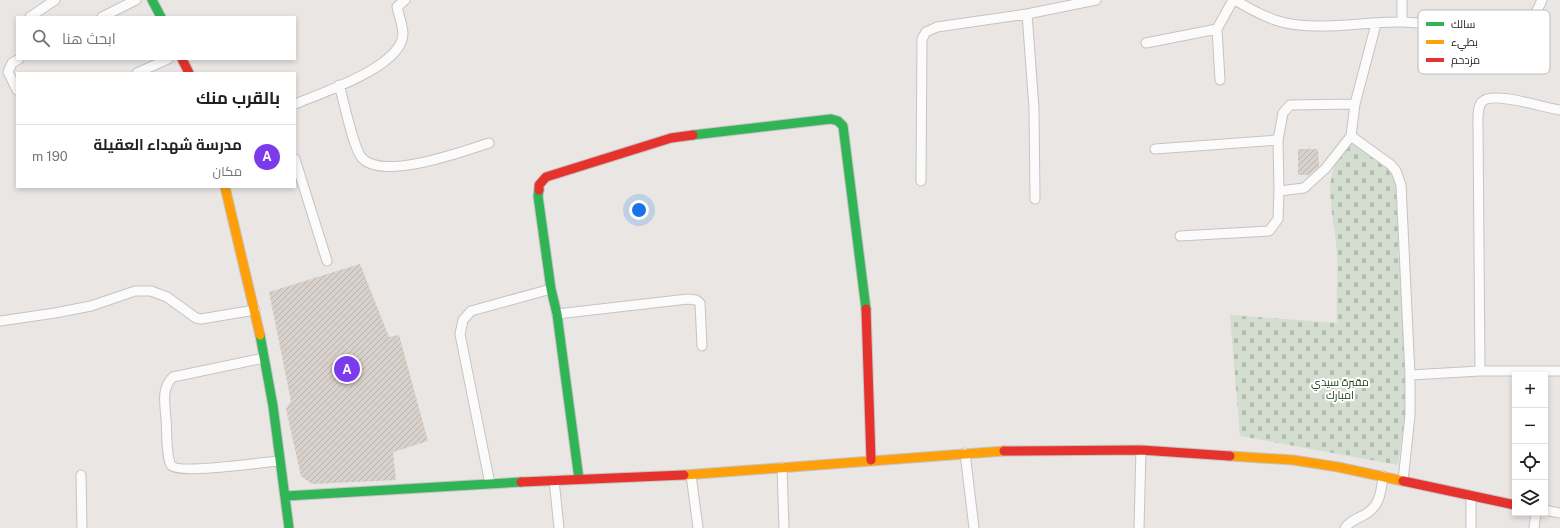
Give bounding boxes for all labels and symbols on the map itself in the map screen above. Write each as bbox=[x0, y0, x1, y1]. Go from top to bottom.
legend bbox=[1418, 10, 1550, 74]
text: سالك bbox=[1451, 18, 1475, 30]
text: بطيء bbox=[1451, 36, 1478, 51]
text: مزدحم bbox=[1451, 54, 1480, 68]
your location bbox=[629, 200, 649, 220]
pin: A bbox=[334, 354, 360, 384]
park label: مقبرة سيدي امبارك bbox=[1311, 376, 1369, 402]

